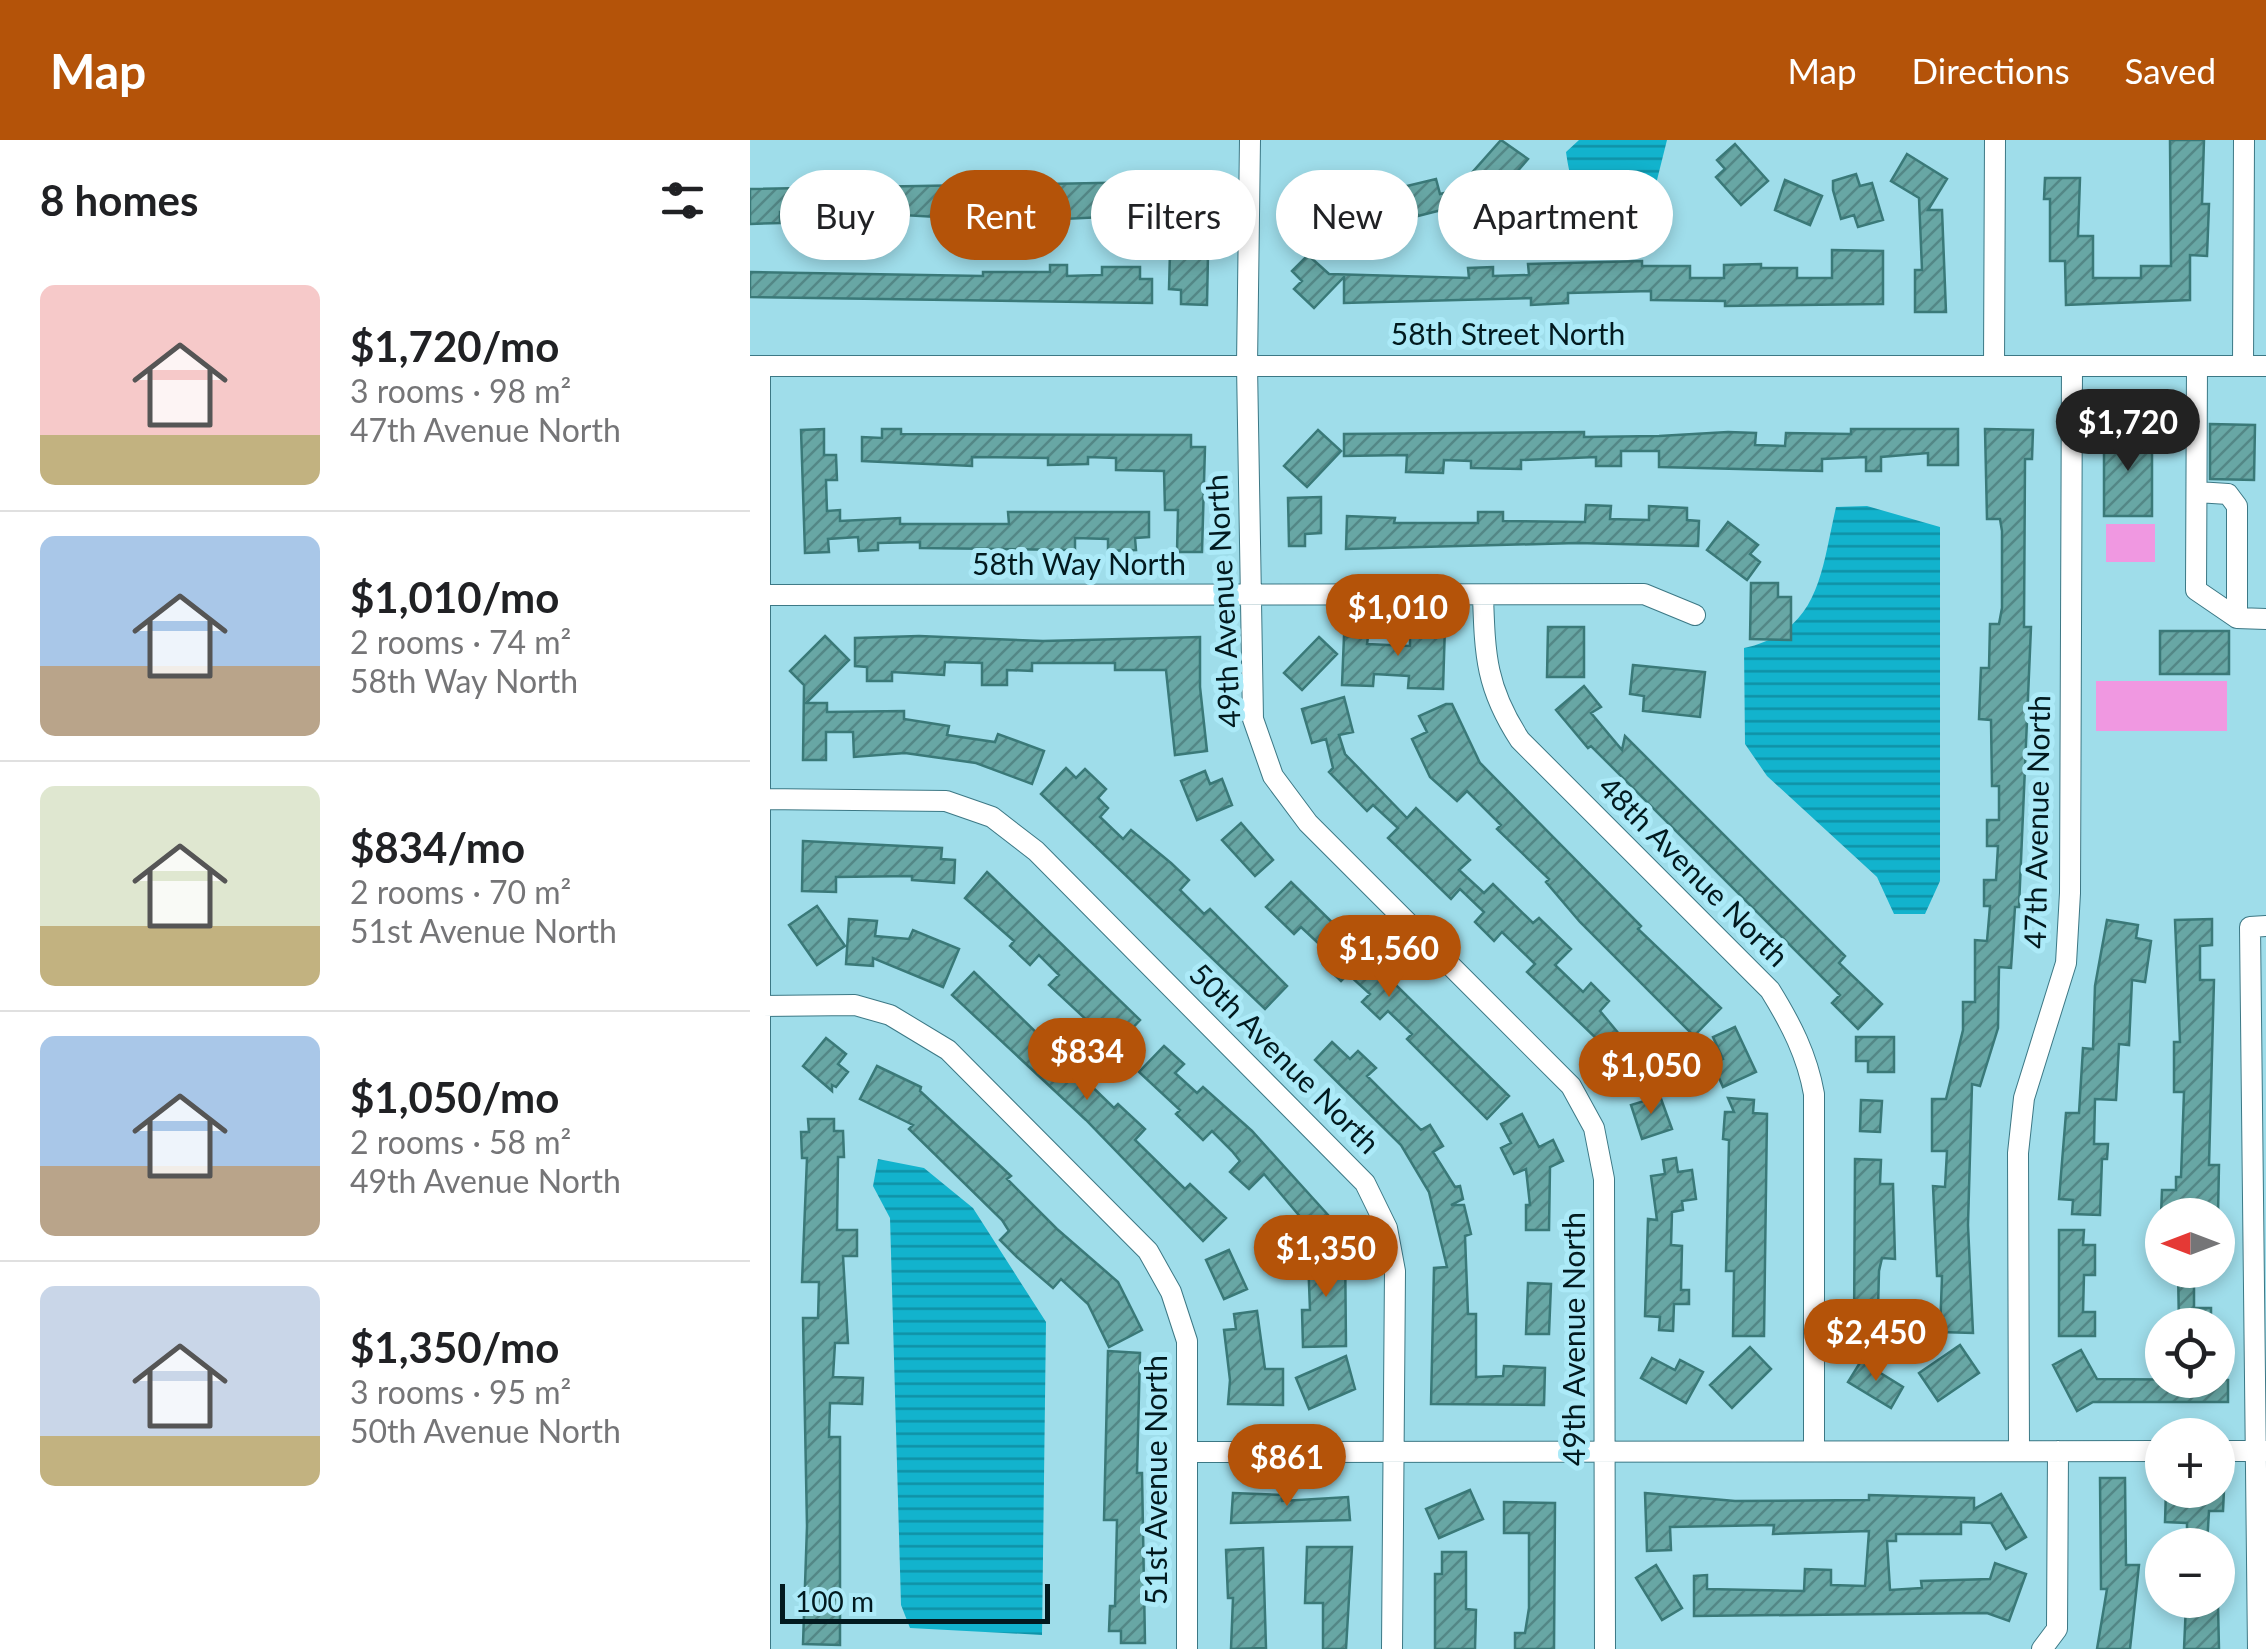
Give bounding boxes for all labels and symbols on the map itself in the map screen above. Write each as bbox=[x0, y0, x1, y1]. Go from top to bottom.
street label: 58th Street North bbox=[1391, 315, 1625, 351]
pin: $1,720 bbox=[2047, 389, 2209, 474]
street label: 49th Avenue North bbox=[1197, 473, 1247, 729]
street label: 58th Way North bbox=[972, 545, 1186, 581]
pin: $1,010 bbox=[1317, 574, 1479, 659]
street label: 47th Avenue North bbox=[2016, 695, 2056, 949]
street label: 48th Avenue North bbox=[1592, 768, 1797, 973]
pin: $1,560 bbox=[1308, 915, 1470, 1000]
street label: 50th Avenue North bbox=[1183, 955, 1388, 1160]
pin: $834 bbox=[1028, 1018, 1146, 1103]
pin: $1,050 bbox=[1570, 1032, 1732, 1117]
north arrow bbox=[2145, 1198, 2235, 1288]
street label: 49th Avenue North bbox=[1555, 1212, 1591, 1466]
pin: $1,350 bbox=[1245, 1215, 1407, 1300]
pin: $2,450 bbox=[1795, 1299, 1957, 1384]
street label: 51st Avenue North bbox=[1137, 1355, 1173, 1605]
pin: $861 bbox=[1228, 1424, 1346, 1509]
scale bar bbox=[780, 1579, 1050, 1624]

